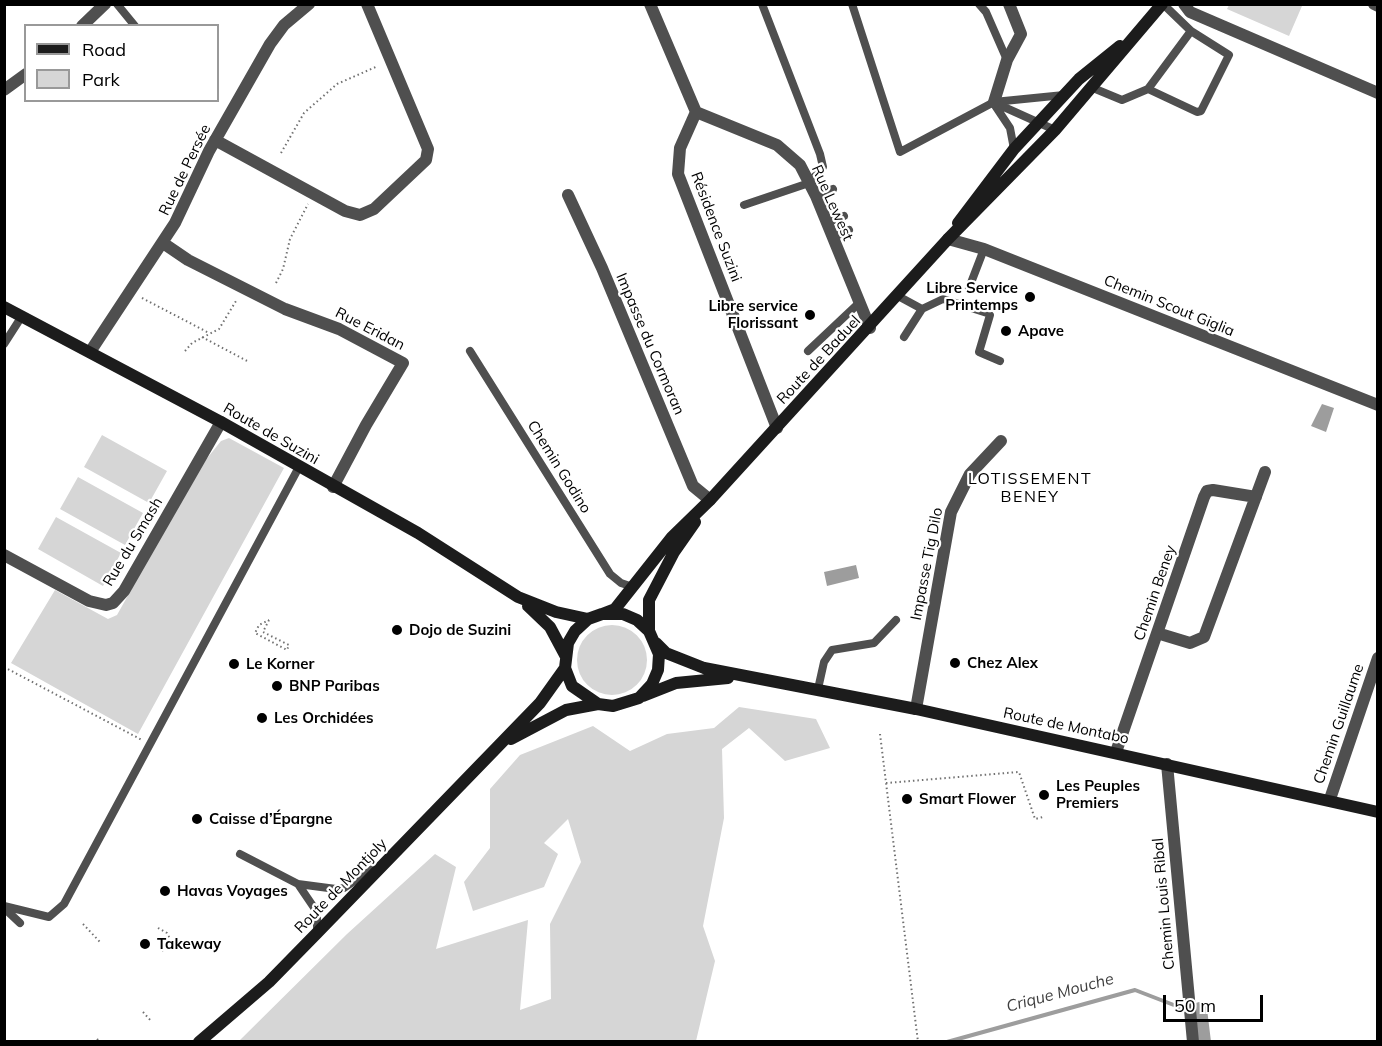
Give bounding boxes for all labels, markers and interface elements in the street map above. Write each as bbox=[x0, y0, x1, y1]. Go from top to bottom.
legend bbox=[24, 24, 219, 102]
text: Road bbox=[82, 38, 126, 61]
text: Park bbox=[82, 68, 120, 91]
street label: Rue de Persée bbox=[155, 122, 215, 218]
street label: Rue Lewest bbox=[807, 162, 857, 244]
street label: Résidence Suzini bbox=[687, 169, 745, 285]
street label: Impasse du Cormoran bbox=[612, 270, 688, 418]
street label: Chemin Scout Giglia bbox=[1101, 272, 1237, 340]
place label: Libre Service Printemps bbox=[926, 279, 1018, 314]
marker: Libre Service Printemps bbox=[1023, 290, 1037, 304]
place label: Libre service Florissant bbox=[708, 297, 798, 332]
street label: Rue Eridan bbox=[332, 304, 408, 354]
marker: Libre service Florissant bbox=[803, 308, 817, 322]
street label: Route de Baduel bbox=[773, 312, 865, 408]
place label: Apave bbox=[1018, 322, 1064, 340]
marker: Apave bbox=[999, 324, 1013, 338]
street label: Route de Suzini bbox=[220, 399, 322, 469]
street label: Chemin Godino bbox=[523, 417, 595, 517]
district label: LOTISSEMENT BENEY bbox=[968, 469, 1092, 507]
street label: Rue du Smash bbox=[99, 494, 167, 590]
street label: Impasse Tig Dilo bbox=[907, 506, 947, 622]
street label: Chemin Beney bbox=[1130, 543, 1180, 643]
place label: Dojo de Suzini bbox=[409, 621, 511, 639]
marker: Dojo de Suzini bbox=[390, 623, 404, 637]
place label: Chez Alex bbox=[967, 654, 1038, 672]
place label: Le Korner bbox=[246, 655, 314, 673]
marker: Chez Alex bbox=[948, 656, 962, 670]
marker: Le Korner bbox=[227, 657, 241, 671]
street label: Chemin Guillaume bbox=[1310, 662, 1368, 786]
place label: BNP Paribas bbox=[289, 677, 380, 695]
marker: BNP Paribas bbox=[270, 679, 284, 693]
street label: Route de Montabo bbox=[1002, 704, 1130, 748]
place label: Les Orchidées bbox=[274, 709, 374, 727]
marker: Les Orchidées bbox=[255, 711, 269, 725]
place label: Les Peuples Premiers bbox=[1056, 777, 1140, 812]
marker: Les Peuples Premiers bbox=[1037, 788, 1051, 802]
place label: Smart Flower bbox=[919, 790, 1016, 808]
marker: Smart Flower bbox=[900, 792, 914, 806]
place label: Caisse d’Épargne bbox=[209, 810, 332, 828]
marker: Caisse d’Épargne bbox=[190, 812, 204, 826]
street label: Route de Montjoly bbox=[291, 835, 391, 937]
street label: Chemin Louis Ribal bbox=[1149, 837, 1179, 971]
place label: Havas Voyages bbox=[177, 882, 288, 900]
marker: Havas Voyages bbox=[158, 884, 172, 898]
place label: Takeway bbox=[157, 935, 221, 953]
marker: Takeway bbox=[138, 937, 152, 951]
water label: Crique Mouche bbox=[1004, 969, 1116, 1017]
scale bar bbox=[1166, 983, 1266, 1021]
text: 50 m bbox=[1174, 994, 1216, 1017]

